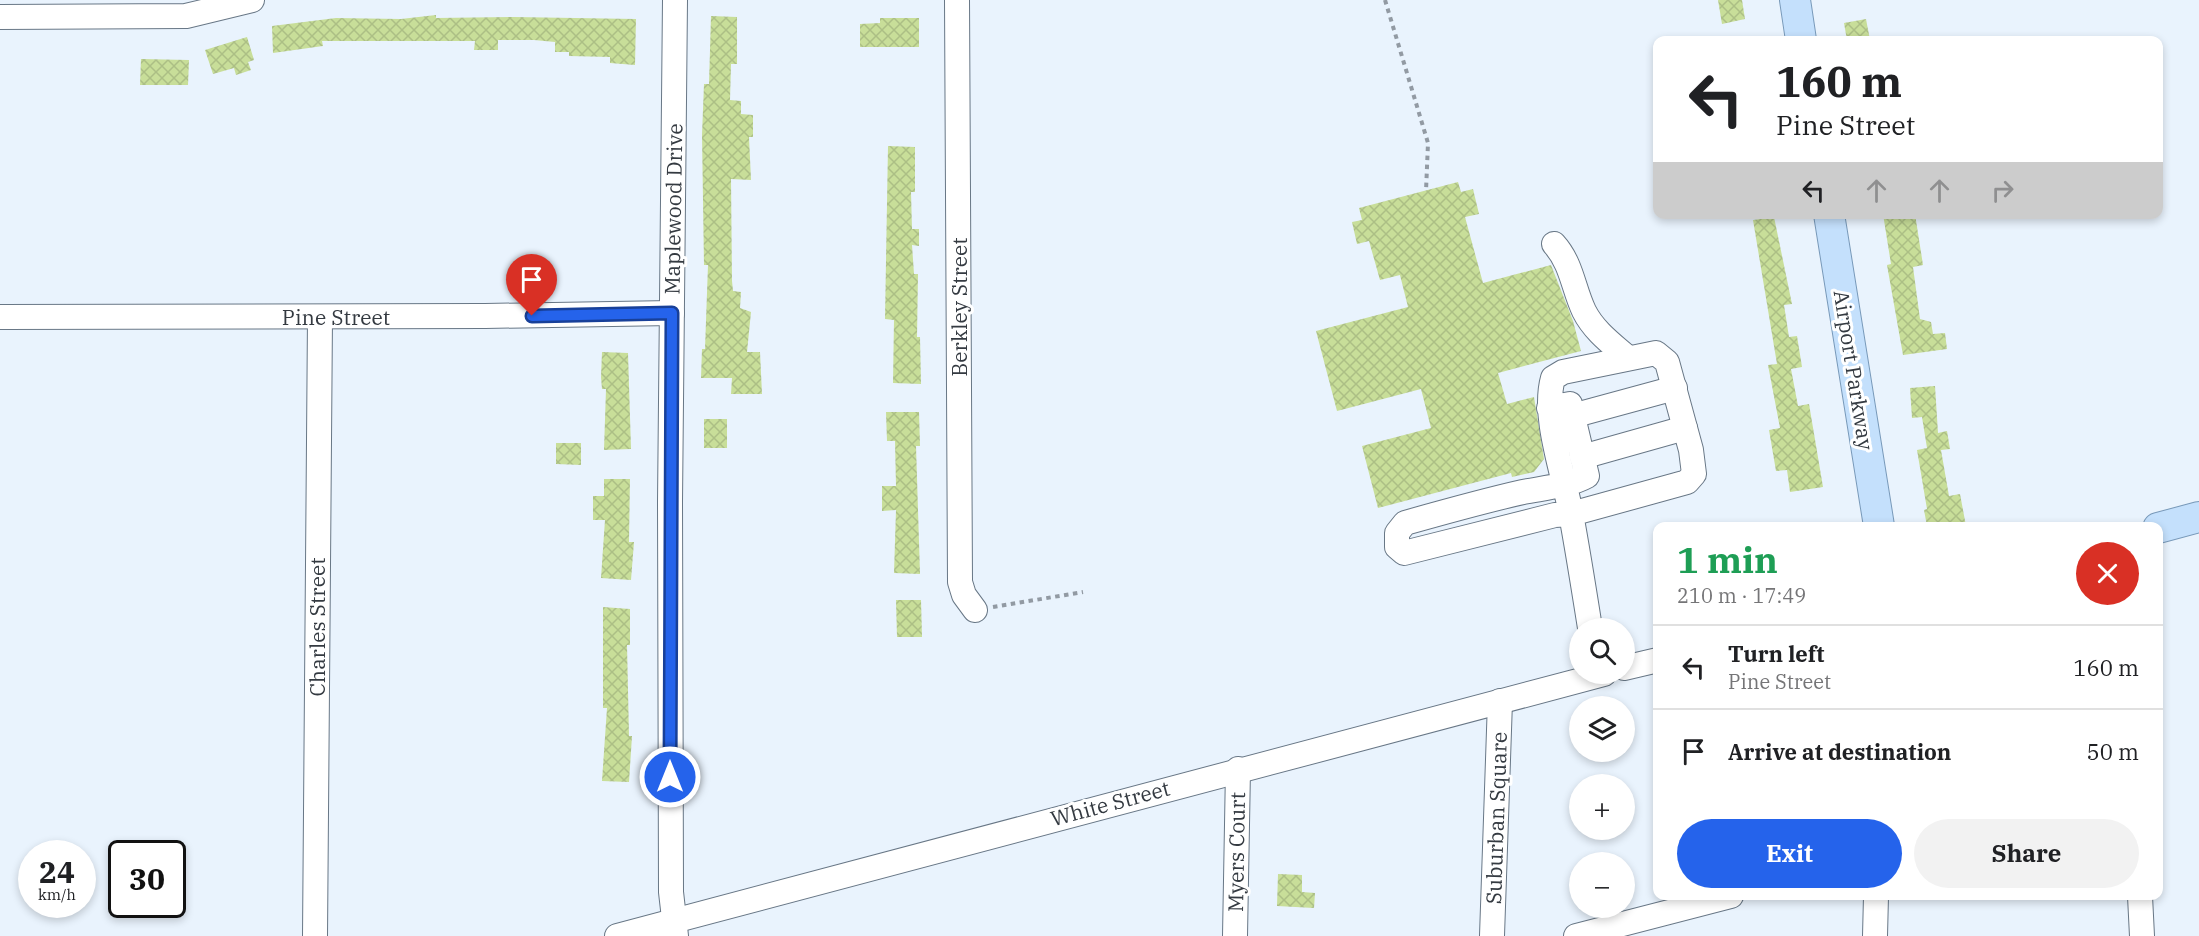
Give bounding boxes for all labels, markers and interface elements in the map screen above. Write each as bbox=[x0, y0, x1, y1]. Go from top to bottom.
text: 160 m bbox=[1776, 54, 1902, 109]
icon: left bbox=[1677, 60, 1755, 138]
text: Pine Street bbox=[1776, 107, 1915, 142]
street label: Maplewood Drive bbox=[658, 123, 688, 295]
icon: left bbox=[1797, 174, 1830, 207]
icon: ahead bbox=[1860, 174, 1893, 207]
icon: ahead bbox=[1923, 174, 1956, 207]
icon: right bbox=[1986, 174, 2019, 207]
street label: Berkley Street bbox=[945, 237, 973, 377]
pin bbox=[506, 254, 557, 316]
icon: arrive bbox=[515, 263, 548, 296]
street label: Airport Parkway bbox=[1828, 288, 1881, 453]
street label: Pine Street bbox=[282, 303, 390, 331]
text: 1 min bbox=[1677, 536, 1778, 583]
button: close bbox=[2076, 542, 2139, 605]
street label: Charles Street bbox=[303, 557, 331, 697]
text: 210 m · 17:49 bbox=[1677, 582, 1806, 609]
map controls bbox=[1569, 618, 1635, 918]
button: search bbox=[1569, 618, 1635, 684]
text: Turn left bbox=[1728, 639, 1824, 668]
icon: left bbox=[1677, 651, 1710, 684]
text: 160 m bbox=[2073, 653, 2139, 682]
text: Pine Street bbox=[1728, 668, 1831, 695]
button: layers bbox=[1569, 696, 1635, 762]
street label: Suburban Square bbox=[1479, 731, 1513, 905]
icon: arrive bbox=[1677, 735, 1710, 768]
text: Arrive at destination bbox=[1728, 737, 1951, 766]
text: 50 m bbox=[2087, 737, 2139, 766]
position arrow bbox=[638, 745, 702, 809]
street label: White Street bbox=[1047, 774, 1173, 832]
button: + bbox=[1569, 774, 1635, 840]
street label: Myers Court bbox=[1221, 792, 1251, 912]
button: Exit bbox=[1677, 819, 1902, 888]
button: Share bbox=[1914, 819, 2139, 888]
speed limit sign: 30 bbox=[108, 840, 186, 918]
text: 24 bbox=[39, 852, 75, 891]
button: − bbox=[1569, 852, 1635, 918]
text: km/h bbox=[38, 885, 76, 904]

